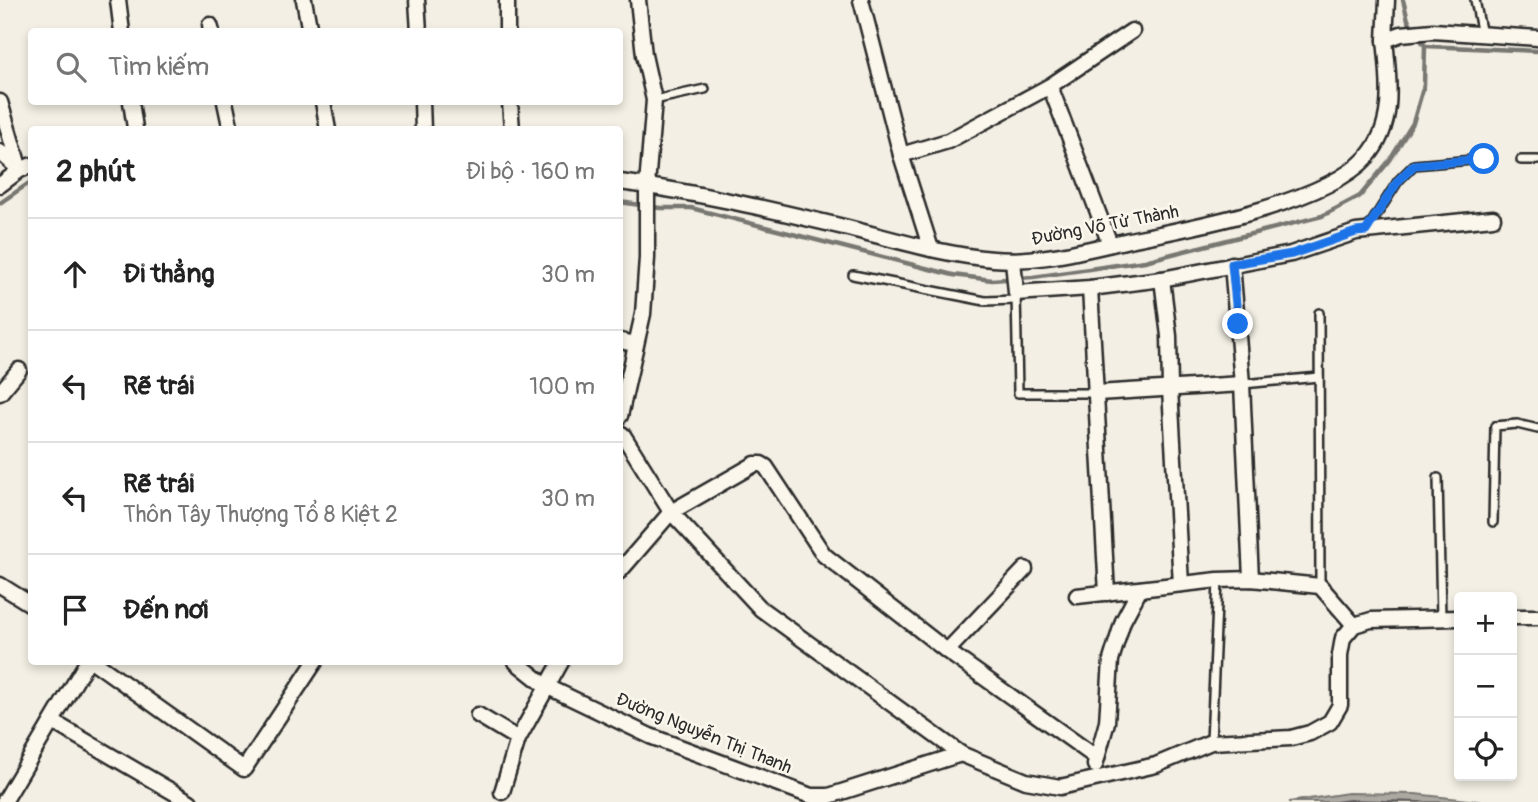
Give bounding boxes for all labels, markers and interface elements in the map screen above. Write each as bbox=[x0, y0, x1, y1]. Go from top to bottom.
search box bbox=[28, 28, 623, 105]
icon: search bbox=[52, 48, 90, 86]
text: Tìm kiếm bbox=[108, 51, 209, 83]
route start bbox=[1468, 143, 1499, 174]
text: 2 phút bbox=[56, 153, 135, 190]
text: Đi bộ · 160 m bbox=[466, 157, 595, 186]
street label: Đường Võ Tử Thành bbox=[1029, 200, 1181, 251]
icon: ahead bbox=[56, 255, 94, 293]
text: Đi thẳng bbox=[123, 258, 215, 290]
text: 30 m bbox=[541, 260, 595, 289]
route end bbox=[1222, 308, 1253, 339]
icon: left bbox=[56, 367, 94, 405]
text: Rẽ trái bbox=[123, 370, 194, 402]
text: 100 m bbox=[529, 372, 595, 401]
text: Rẽ trái bbox=[123, 468, 194, 500]
icon: left bbox=[56, 479, 94, 517]
text: 30 m bbox=[541, 484, 595, 513]
text: Thôn Tây Thượng Tổ 8 Kiệt 2 bbox=[123, 500, 398, 529]
icon: arrive bbox=[56, 591, 94, 629]
map controls bbox=[1454, 592, 1517, 781]
button: + bbox=[1454, 592, 1517, 655]
text: Đến nơi bbox=[123, 594, 208, 626]
button: − bbox=[1454, 655, 1517, 718]
street label: Đường Nguyễn Thị Thanh bbox=[612, 688, 795, 779]
button: locate bbox=[1454, 718, 1517, 781]

